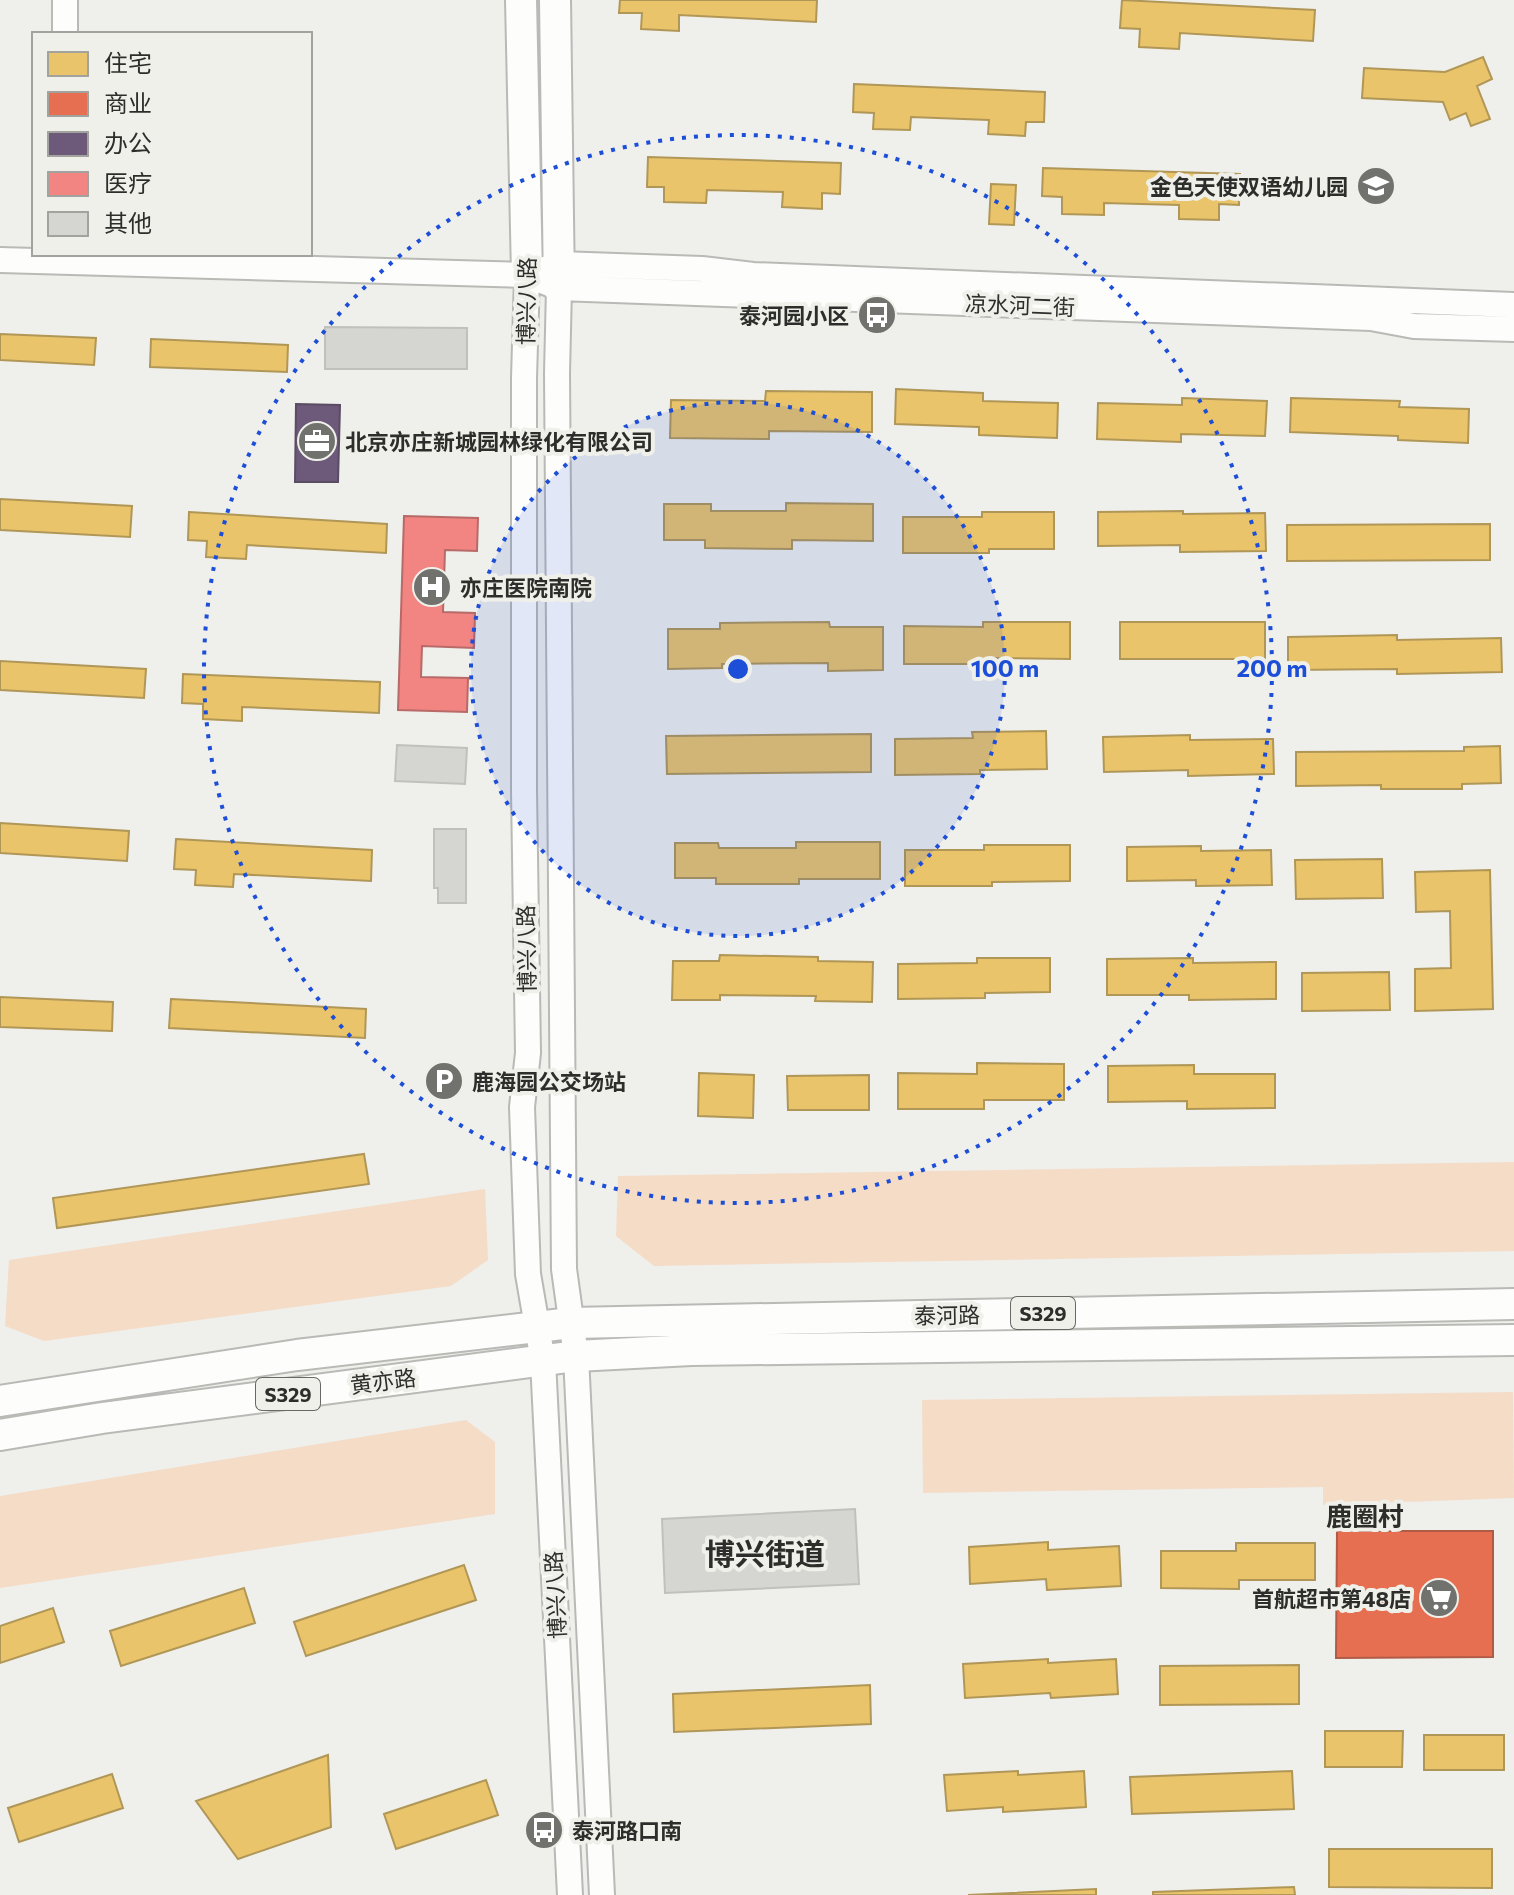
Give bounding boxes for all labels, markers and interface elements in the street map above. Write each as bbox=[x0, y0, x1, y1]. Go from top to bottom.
legend bbox=[32, 32, 312, 256]
text: 住宅 bbox=[104, 48, 152, 77]
text: 商业 bbox=[104, 88, 152, 117]
text: 办公 bbox=[104, 128, 152, 157]
school or university icon: 金色天使双语幼儿园 bbox=[1355, 165, 1397, 207]
text: 医疗 bbox=[104, 168, 152, 197]
place label: 金色天使双语幼儿园 bbox=[1150, 173, 1348, 200]
text: 其他 bbox=[104, 208, 152, 237]
street label: 博兴八路 bbox=[512, 257, 540, 345]
street label: 凉水河二街 bbox=[965, 290, 1075, 320]
bus stop icon: 泰河园小区 bbox=[856, 294, 898, 336]
place label: 泰河园小区 bbox=[739, 302, 849, 329]
office icon: 北京亦庄新城园林绿化有限公司 bbox=[296, 420, 338, 462]
place label: 北京亦庄新城园林绿化有限公司 bbox=[345, 428, 653, 455]
hospital icon: 亦庄医院南院 bbox=[411, 566, 453, 608]
place label: 亦庄医院南院 bbox=[460, 574, 592, 601]
text: 100 m bbox=[971, 653, 1039, 682]
text: 200 m bbox=[1237, 653, 1307, 682]
centre of rings bbox=[724, 655, 752, 683]
street label: 博兴八路 bbox=[512, 905, 540, 993]
parking icon: 鹿海园公交场站 bbox=[423, 1060, 465, 1102]
place label: 鹿海园公交场站 bbox=[472, 1068, 626, 1095]
road number: S329 bbox=[1011, 1297, 1075, 1329]
street label: 泰河路 bbox=[914, 1301, 980, 1329]
street label: 黄亦路 bbox=[349, 1364, 417, 1398]
road number: S329 bbox=[256, 1378, 320, 1410]
district label: 鹿圈村 bbox=[1326, 1500, 1404, 1531]
district label: 博兴街道 bbox=[705, 1534, 825, 1571]
street label: 博兴八路 bbox=[539, 1550, 571, 1640]
supermarket icon: 首航超市第48店 bbox=[1418, 1577, 1460, 1619]
place label: 首航超市第48店 bbox=[1252, 1585, 1411, 1612]
bus stop icon: 泰河路口南 bbox=[523, 1809, 565, 1851]
place label: 泰河路口南 bbox=[572, 1817, 682, 1844]

